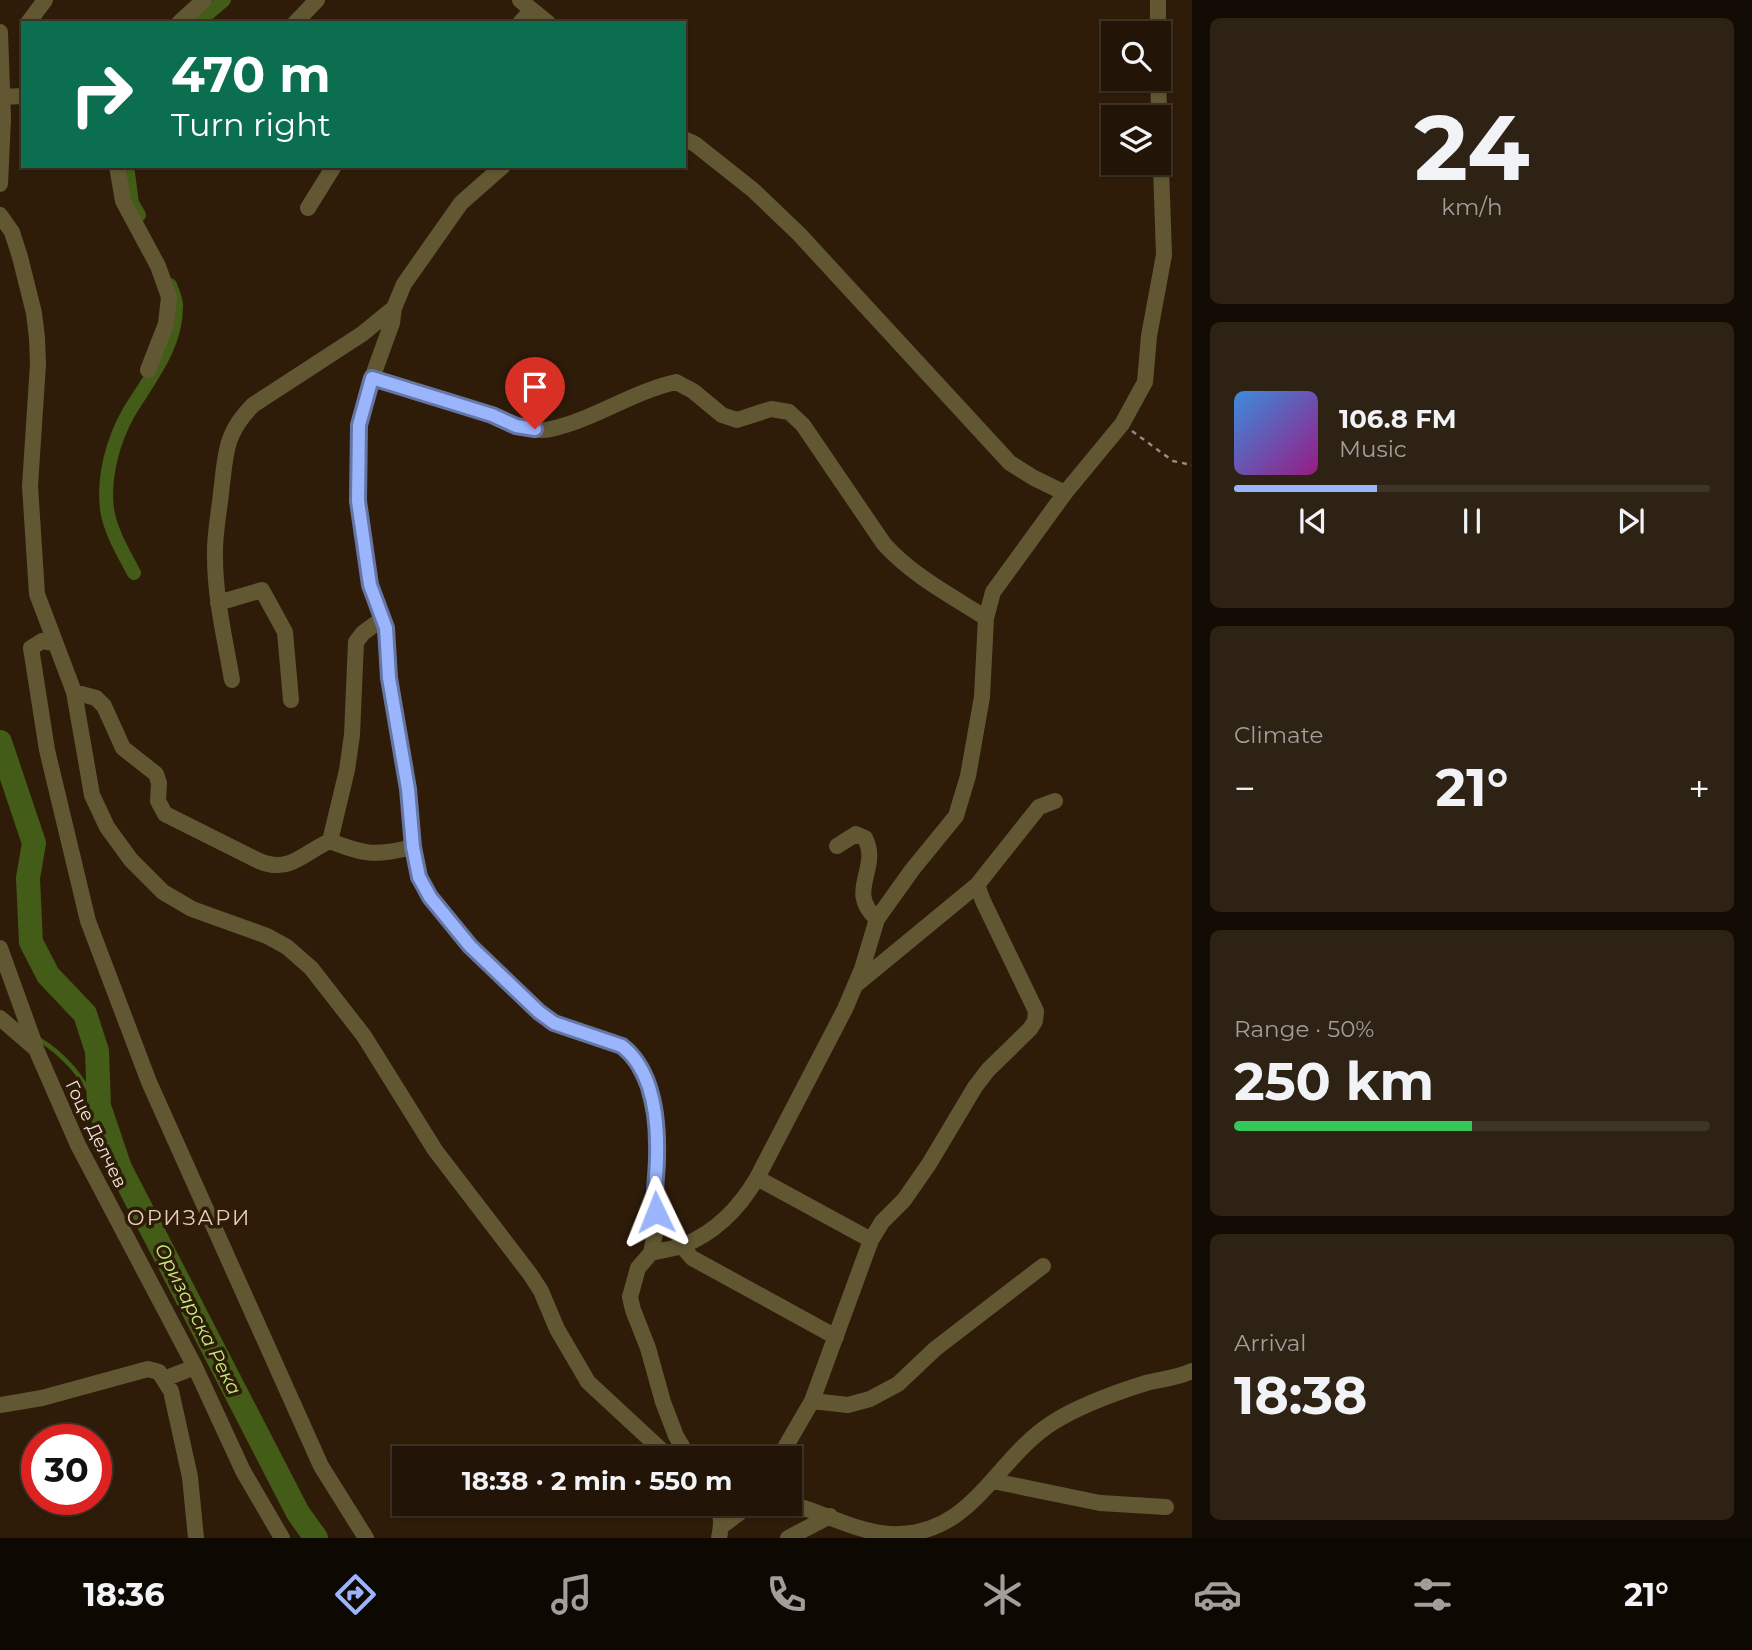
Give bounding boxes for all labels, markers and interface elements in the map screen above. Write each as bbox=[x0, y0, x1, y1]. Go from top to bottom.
map controls bbox=[1101, 21, 1171, 175]
button: search bbox=[1101, 21, 1171, 91]
text: 470 m bbox=[171, 45, 331, 104]
icon: right bbox=[56, 49, 147, 140]
text: 24 bbox=[1414, 92, 1530, 203]
text: Turn right bbox=[171, 105, 331, 144]
button: layers bbox=[1101, 105, 1171, 175]
text: km/h bbox=[1441, 193, 1503, 221]
pin bbox=[505, 357, 565, 429]
icon: arrive bbox=[516, 368, 554, 406]
text: 106.8 FM bbox=[1339, 403, 1457, 435]
text: Music bbox=[1339, 435, 1407, 463]
icon: previous bbox=[1294, 502, 1332, 540]
icon: pause bbox=[1453, 502, 1491, 540]
icon: next bbox=[1612, 502, 1650, 540]
text: Climate bbox=[1234, 721, 1323, 749]
text: 21° bbox=[1436, 756, 1508, 819]
text: − bbox=[1234, 765, 1256, 812]
text: + bbox=[1688, 765, 1710, 812]
text: Range · 50% bbox=[1234, 1015, 1374, 1043]
text: 250 km bbox=[1234, 1050, 1434, 1113]
street label: Гоце Делчев bbox=[60, 1077, 132, 1191]
position arrow bbox=[619, 1175, 693, 1249]
district label: ОРИЗАРИ bbox=[127, 1205, 251, 1230]
water label: Оризарска Река bbox=[150, 1239, 246, 1399]
text: Arrival bbox=[1234, 1329, 1307, 1357]
text: 18:38 bbox=[1234, 1364, 1367, 1427]
speed limit sign: 30 bbox=[21, 1424, 112, 1515]
text: 18:38 · 2 min · 550 m bbox=[462, 1465, 732, 1497]
icon: directions bbox=[331, 1570, 380, 1619]
icon: music bbox=[547, 1570, 596, 1619]
icon: phone bbox=[762, 1570, 811, 1619]
icon: climate bbox=[978, 1570, 1027, 1619]
icon: car bbox=[1193, 1570, 1242, 1619]
icon: filters bbox=[1408, 1570, 1457, 1619]
text: 18:36 bbox=[83, 1575, 165, 1614]
text: 21° bbox=[1624, 1575, 1669, 1614]

